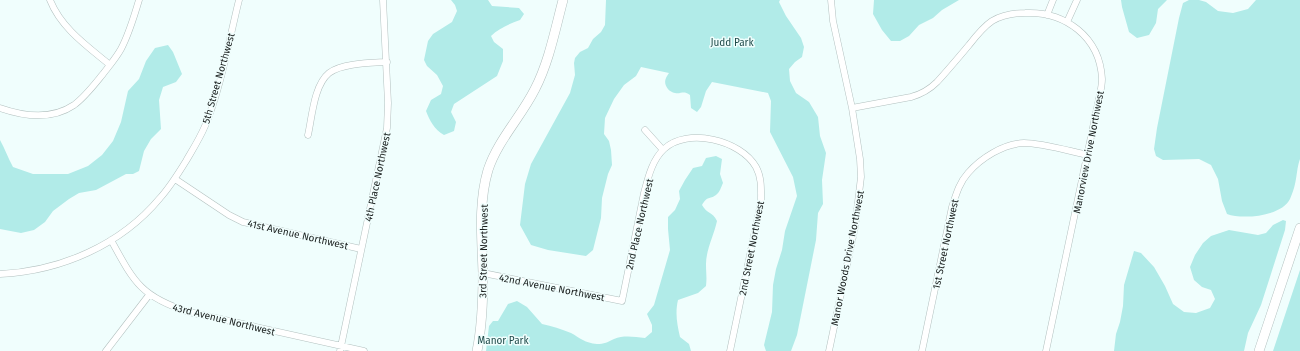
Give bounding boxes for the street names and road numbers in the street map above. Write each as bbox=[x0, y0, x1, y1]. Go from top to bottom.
street label: 5th Street Northwest bbox=[200, 31, 238, 125]
street label: Manorview Drive Northwest bbox=[1071, 89, 1107, 215]
street label: 4th Place Northwest bbox=[363, 131, 393, 223]
street label: 2nd Place Northwest bbox=[624, 177, 656, 271]
street label: Manor Woods Drive Northwest bbox=[829, 189, 867, 327]
street label: 1st Street Northwest bbox=[931, 198, 961, 290]
street label: 2nd Street Northwest bbox=[737, 199, 767, 297]
street label: 3rd Street Northwest bbox=[477, 204, 491, 298]
street label: 41st Avenue Northwest bbox=[246, 218, 350, 252]
street label: 42nd Avenue Northwest bbox=[498, 272, 606, 304]
street label: 43rd Avenue Northwest bbox=[171, 301, 277, 339]

